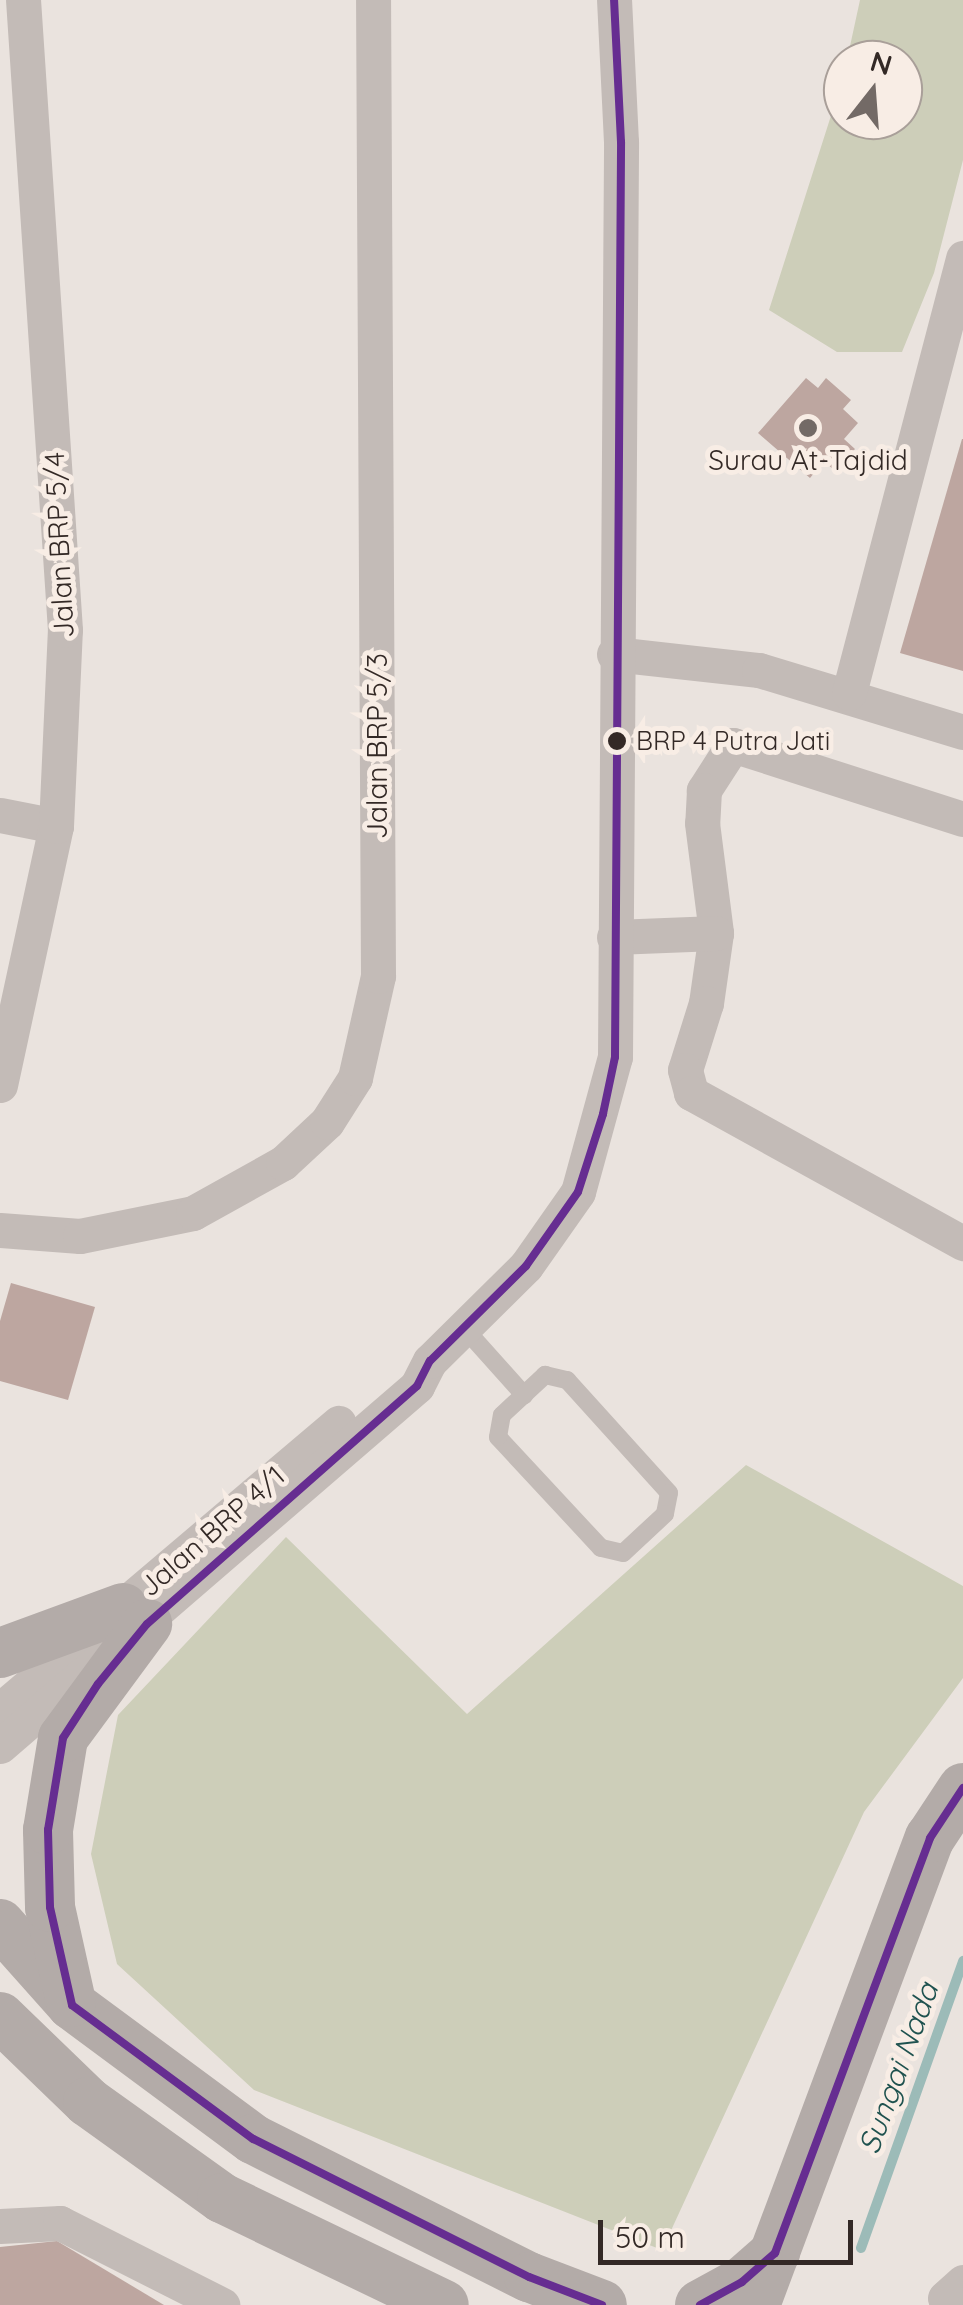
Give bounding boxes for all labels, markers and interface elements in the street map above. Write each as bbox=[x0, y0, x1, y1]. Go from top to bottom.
north arrow bbox=[823, 40, 923, 140]
text: N bbox=[866, 43, 896, 82]
marker: Surau At-Tajdid bbox=[797, 417, 819, 439]
place label: Surau At-Tajdid bbox=[708, 443, 908, 477]
street label: Jalan BRP 5/4 bbox=[37, 451, 81, 639]
street label: Jalan BRP 5/3 bbox=[360, 653, 394, 839]
place label: BRP 4 Putra Jati bbox=[636, 725, 830, 757]
marker: BRP 4 Putra Jati bbox=[607, 731, 627, 751]
street label: Jalan BRP 4/1 bbox=[133, 1459, 291, 1603]
water label: Sungai Nada bbox=[850, 1978, 946, 2158]
scale bar bbox=[603, 2200, 858, 2262]
text: 50 m bbox=[615, 2218, 685, 2256]

